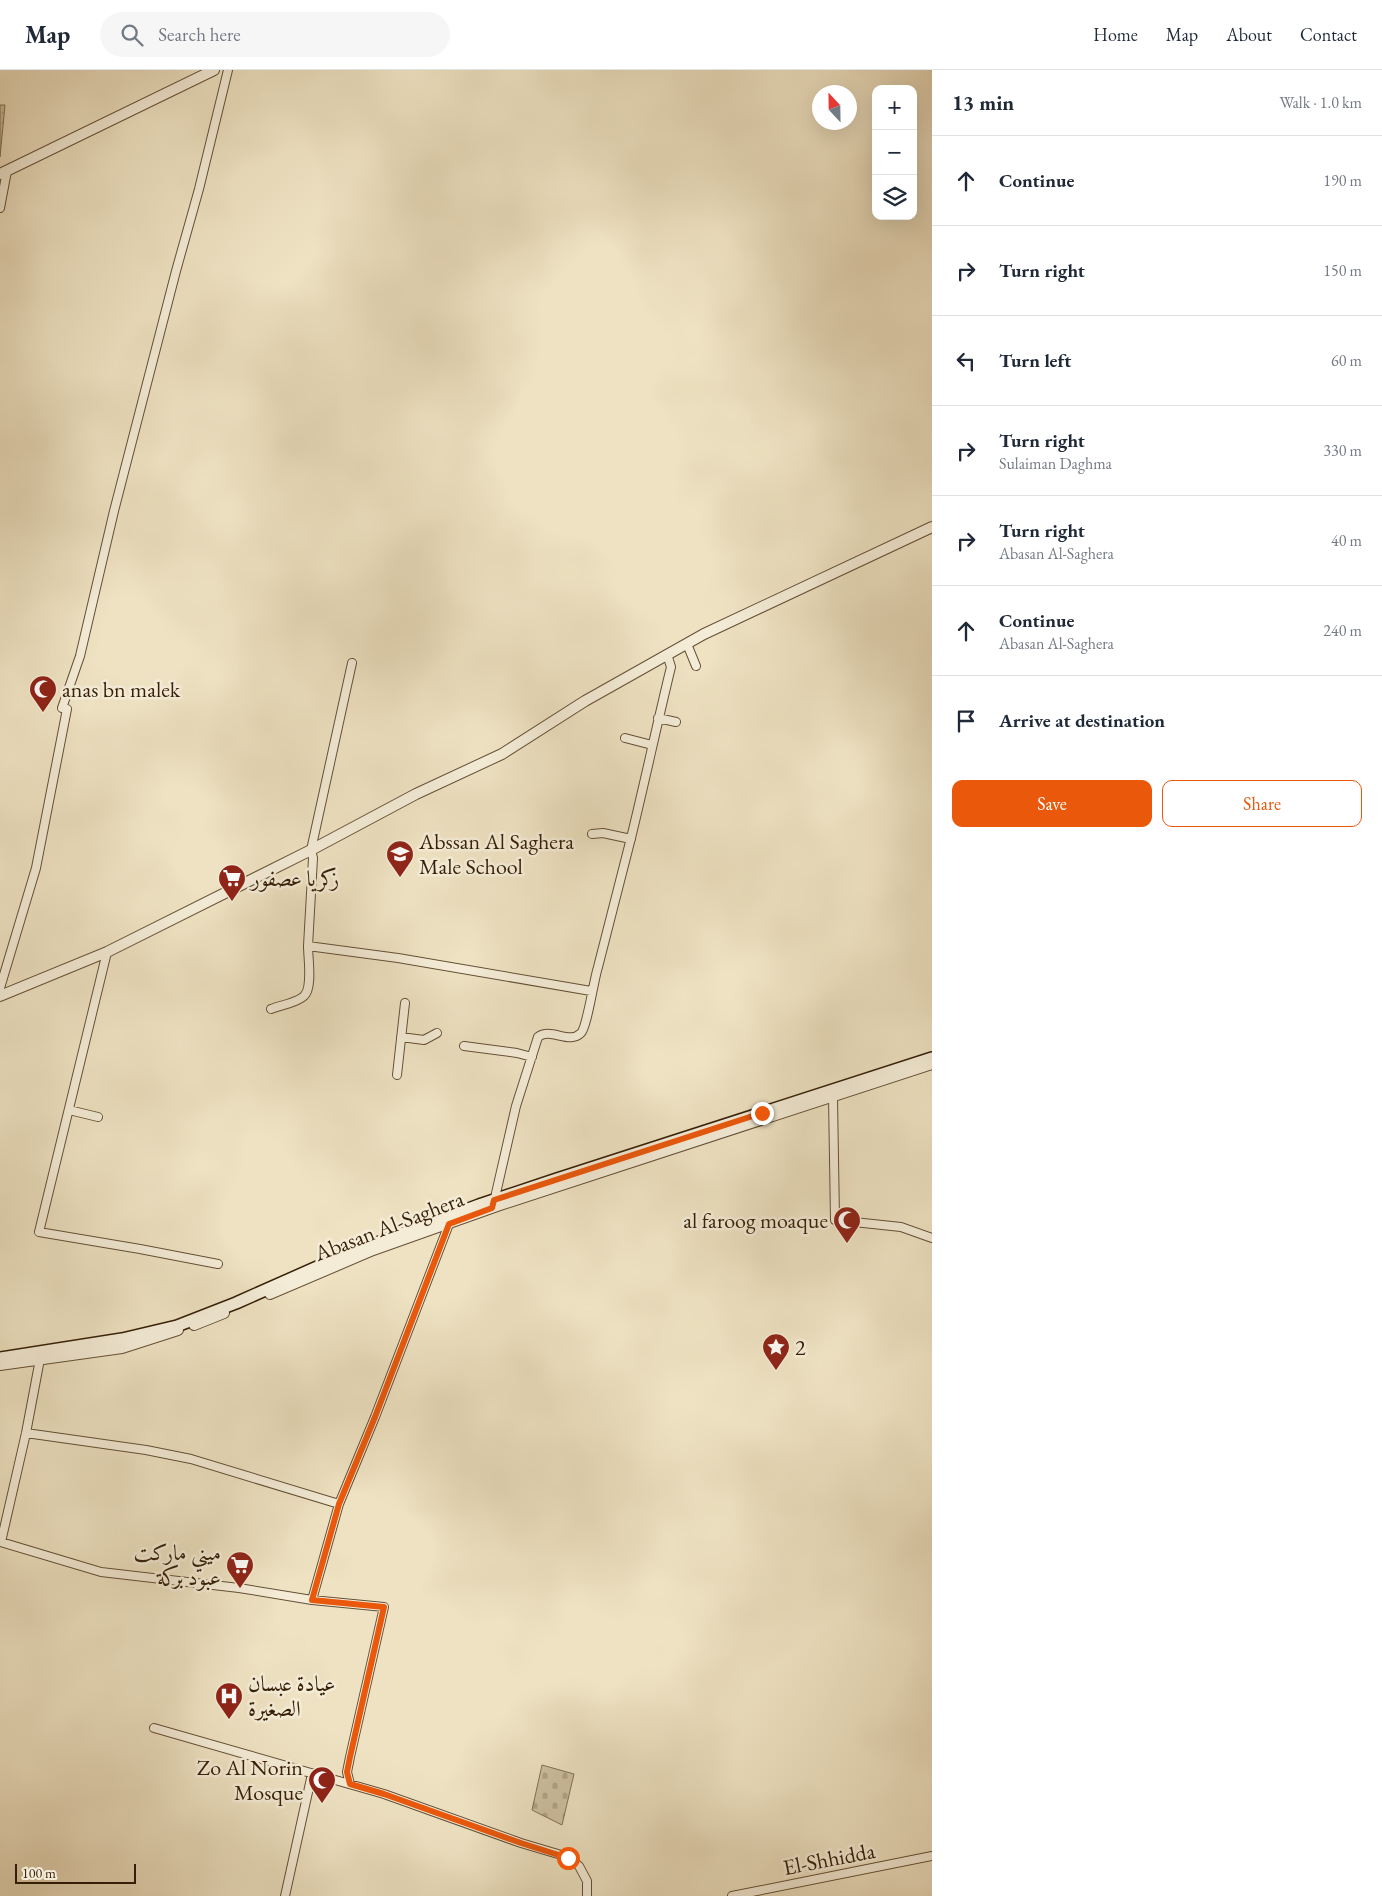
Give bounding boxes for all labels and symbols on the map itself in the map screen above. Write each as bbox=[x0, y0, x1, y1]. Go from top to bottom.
north arrow bbox=[812, 85, 857, 130]
mosque icon: anas bn malek bbox=[28, 674, 58, 713]
place label: anas bn malek bbox=[62, 675, 181, 704]
place label: Abssan Al Saghera Male School bbox=[418, 827, 574, 881]
school or university icon: Abssan Al Saghera Male School bbox=[385, 839, 415, 878]
supermarket icon: زكريا عصفور bbox=[217, 863, 247, 902]
place label: زكريا عصفور bbox=[249, 864, 339, 893]
route end bbox=[751, 1102, 774, 1125]
street label: Abasan Al-Saghera bbox=[309, 1184, 468, 1268]
mosque icon: al faroog moaque bbox=[832, 1205, 862, 1244]
place label: al faroog moaque bbox=[683, 1206, 828, 1235]
place icon: 2 bbox=[761, 1332, 791, 1371]
place label: 2 bbox=[795, 1333, 806, 1362]
place label: ميني ماركت عبود بركة bbox=[134, 1538, 221, 1592]
supermarket icon: ميني ماركت عبود بركة bbox=[225, 1550, 255, 1589]
place label: عيادة عبسان الصغيرة bbox=[248, 1669, 335, 1723]
hospital icon: عيادة عبسان الصغيرة bbox=[214, 1681, 244, 1720]
place label: Zo Al Norin Mosque bbox=[197, 1753, 303, 1807]
mosque icon: Zo Al Norin Mosque bbox=[307, 1765, 337, 1804]
street label: El-Shhidda bbox=[781, 1836, 878, 1882]
route start bbox=[557, 1847, 580, 1870]
scale bar bbox=[15, 1861, 136, 1884]

